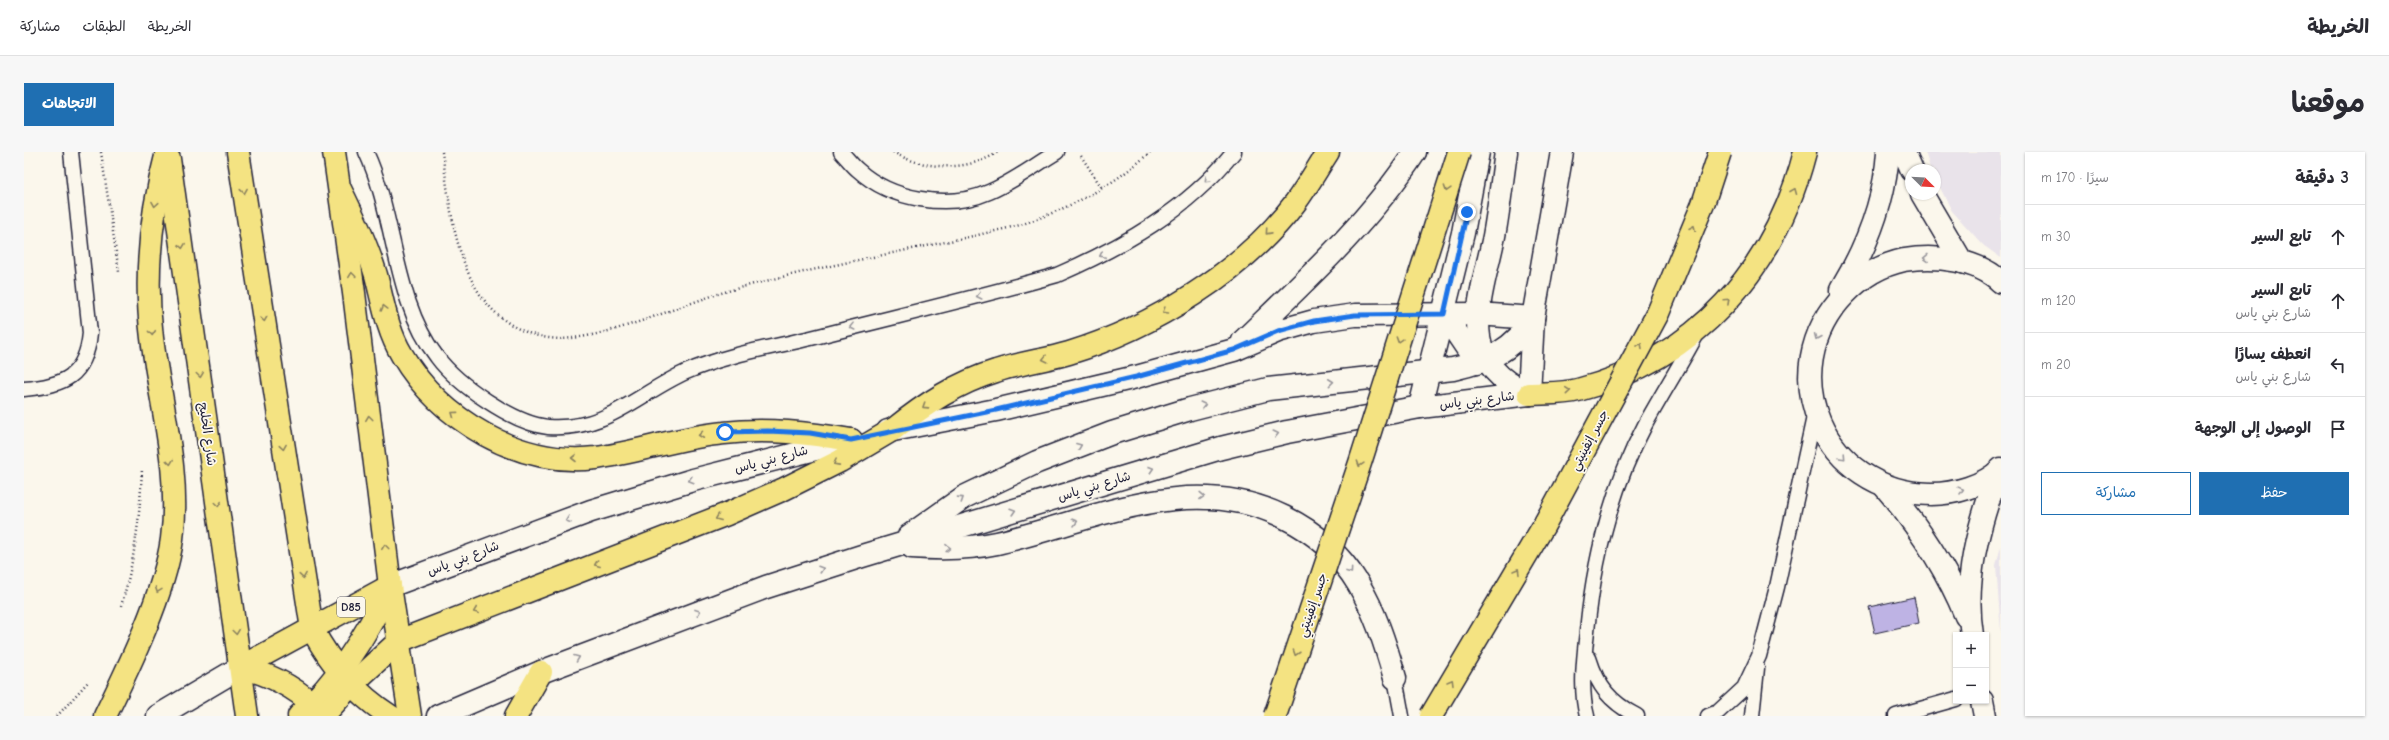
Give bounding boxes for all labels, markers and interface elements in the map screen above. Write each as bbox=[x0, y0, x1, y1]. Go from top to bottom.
text: الخريطة bbox=[2307, 16, 2369, 38]
text: مشاركة bbox=[20, 18, 60, 35]
text: الطبقات bbox=[82, 18, 126, 35]
text: الخريطة bbox=[148, 18, 191, 35]
button: الاتجاهات bbox=[24, 83, 114, 126]
text: موقعنا bbox=[2291, 87, 2365, 119]
north arrow bbox=[1905, 164, 1941, 200]
text: 3 دقيقة bbox=[2295, 168, 2349, 187]
text: سيرًا · 170 m bbox=[2041, 170, 2109, 185]
one-way arrow bbox=[1204, 175, 1212, 183]
one-way arrow bbox=[1443, 185, 1452, 192]
one-way arrow bbox=[239, 187, 247, 194]
one-way arrow bbox=[1790, 188, 1798, 195]
one-way arrow bbox=[152, 201, 160, 207]
route end bbox=[1458, 203, 1476, 221]
one-way arrow bbox=[1689, 224, 1697, 231]
icon: ahead bbox=[2327, 226, 2349, 248]
one-way arrow bbox=[1266, 227, 1273, 235]
text: تابع السير bbox=[2252, 227, 2311, 245]
text: 30 m bbox=[2041, 229, 2071, 244]
one-way arrow bbox=[177, 243, 186, 249]
one-way arrow bbox=[1098, 250, 1106, 258]
one-way arrow bbox=[1923, 254, 1929, 262]
one-way arrow bbox=[348, 272, 357, 278]
text: تابع السير bbox=[2252, 281, 2311, 299]
icon: ahead bbox=[2327, 290, 2349, 312]
one-way arrow bbox=[975, 291, 982, 300]
text: 120 m bbox=[2041, 293, 2076, 308]
one-way arrow bbox=[1722, 298, 1730, 306]
one-way arrow bbox=[380, 304, 389, 311]
text: شارع بني ياس bbox=[2236, 305, 2311, 320]
one-way arrow bbox=[1162, 306, 1169, 313]
one-way arrow bbox=[259, 316, 267, 322]
one-way arrow bbox=[849, 323, 856, 331]
one-way arrow bbox=[147, 330, 156, 336]
one-way arrow bbox=[1814, 333, 1822, 340]
one-way arrow bbox=[1395, 336, 1404, 343]
one-way arrow bbox=[1635, 343, 1642, 350]
text: انعطف يسارًا bbox=[2235, 345, 2311, 363]
one-way arrow bbox=[1042, 354, 1048, 362]
icon: left bbox=[2327, 354, 2349, 376]
text: 20 m bbox=[2041, 357, 2071, 372]
text: شارع بني ياس bbox=[2236, 369, 2311, 384]
one-way arrow bbox=[195, 372, 204, 378]
one-way arrow bbox=[1328, 378, 1334, 387]
one-way arrow bbox=[1565, 387, 1571, 396]
street label: شارع بني ياس bbox=[1439, 388, 1516, 416]
street label: شارع الخليج bbox=[194, 401, 220, 467]
one-way arrow bbox=[922, 401, 929, 408]
one-way arrow bbox=[1200, 402, 1206, 410]
street label: جسر إنفينيتي bbox=[1567, 407, 1615, 475]
one-way arrow bbox=[451, 411, 458, 419]
one-way arrow bbox=[365, 415, 374, 421]
icon: arrive bbox=[2327, 418, 2349, 440]
text: الوصول إلى الوجهة bbox=[2195, 419, 2311, 437]
route start bbox=[716, 423, 734, 441]
one-way arrow bbox=[698, 431, 704, 440]
one-way arrow bbox=[1273, 431, 1279, 439]
street label: شارع بني ياس bbox=[733, 442, 810, 480]
one-way arrow bbox=[1076, 442, 1083, 450]
one-way arrow bbox=[279, 444, 287, 451]
one-way arrow bbox=[1838, 452, 1845, 460]
one-way arrow bbox=[571, 454, 577, 462]
one-way arrow bbox=[833, 458, 840, 465]
one-way arrow bbox=[165, 459, 174, 465]
one-way arrow bbox=[1356, 460, 1365, 467]
one-way arrow bbox=[1147, 465, 1154, 474]
street label: شارع بني ياس bbox=[1056, 468, 1133, 508]
button: مشاركة bbox=[2041, 472, 2191, 515]
button: حفظ bbox=[2199, 472, 2349, 515]
one-way arrow bbox=[688, 475, 695, 484]
one-way arrow bbox=[1958, 486, 1964, 494]
one-way arrow bbox=[1199, 492, 1205, 501]
one-way arrow bbox=[957, 497, 964, 504]
one-way arrow bbox=[213, 500, 222, 507]
one-way arrow bbox=[1009, 507, 1016, 516]
one-way arrow bbox=[715, 513, 722, 521]
one-way arrow bbox=[564, 515, 571, 524]
one-way arrow bbox=[1071, 518, 1078, 527]
street label: شارع بني ياس bbox=[425, 537, 502, 582]
one-way arrow bbox=[381, 544, 390, 550]
one-way arrow bbox=[945, 544, 951, 552]
one-way arrow bbox=[593, 559, 600, 567]
one-way arrow bbox=[818, 565, 825, 574]
one-way arrow bbox=[1345, 567, 1353, 574]
one-way arrow bbox=[1512, 568, 1519, 575]
street label: جسر إنفينيتي bbox=[1294, 571, 1334, 640]
one-way arrow bbox=[299, 573, 307, 579]
one-way arrow bbox=[155, 586, 163, 593]
road number: D85 bbox=[337, 597, 365, 617]
one-way arrow bbox=[472, 606, 479, 614]
one-way arrow bbox=[695, 608, 702, 616]
one-way arrow bbox=[231, 629, 240, 635]
map controls bbox=[1953, 632, 1989, 704]
button: + bbox=[1953, 632, 1989, 668]
one-way arrow bbox=[1292, 649, 1301, 656]
one-way arrow bbox=[574, 655, 581, 663]
button: − bbox=[1953, 668, 1989, 704]
one-way arrow bbox=[1446, 679, 1453, 686]

